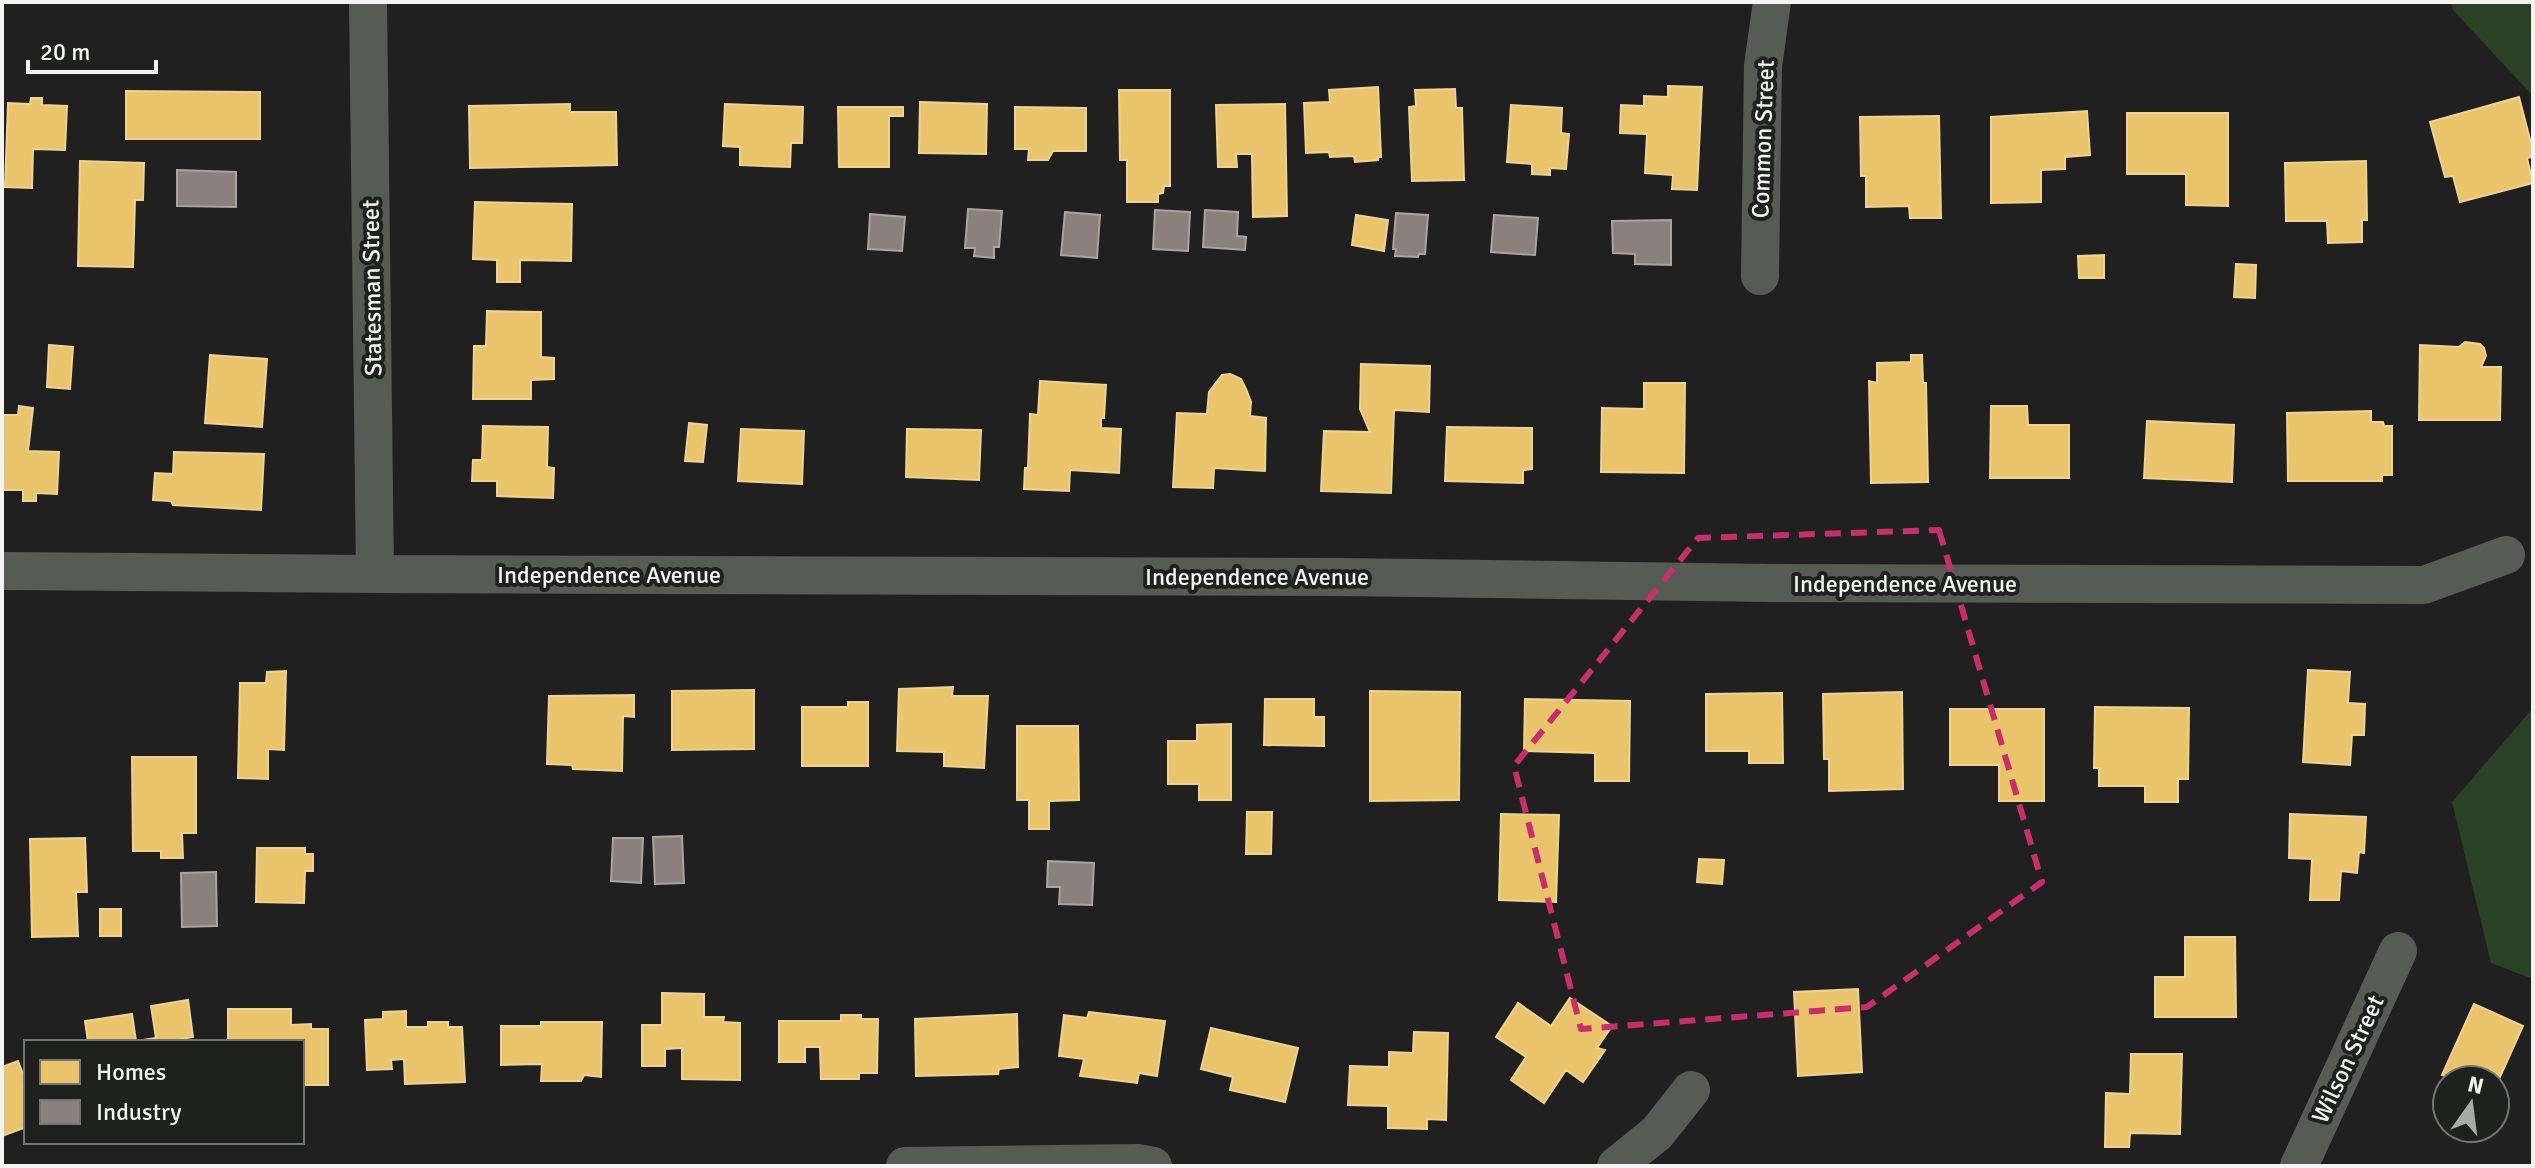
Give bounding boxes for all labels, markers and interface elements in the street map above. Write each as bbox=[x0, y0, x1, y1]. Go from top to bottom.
scale bar bbox=[28, 24, 156, 74]
text: 20 m bbox=[40, 37, 90, 67]
street label: Common Street bbox=[1745, 59, 1781, 219]
street label: Statesman Street bbox=[355, 199, 389, 377]
street label: Independence Avenue bbox=[497, 560, 721, 590]
street label: Independence Avenue bbox=[1145, 562, 1369, 592]
street label: Independence Avenue bbox=[1793, 569, 2017, 599]
street label: Wilson Street bbox=[2305, 990, 2391, 1128]
legend bbox=[24, 1040, 304, 1144]
text: Homes bbox=[96, 1057, 166, 1087]
north arrow bbox=[2431, 1064, 2511, 1144]
text: N bbox=[2465, 1070, 2486, 1100]
text: Industry bbox=[96, 1097, 182, 1127]

